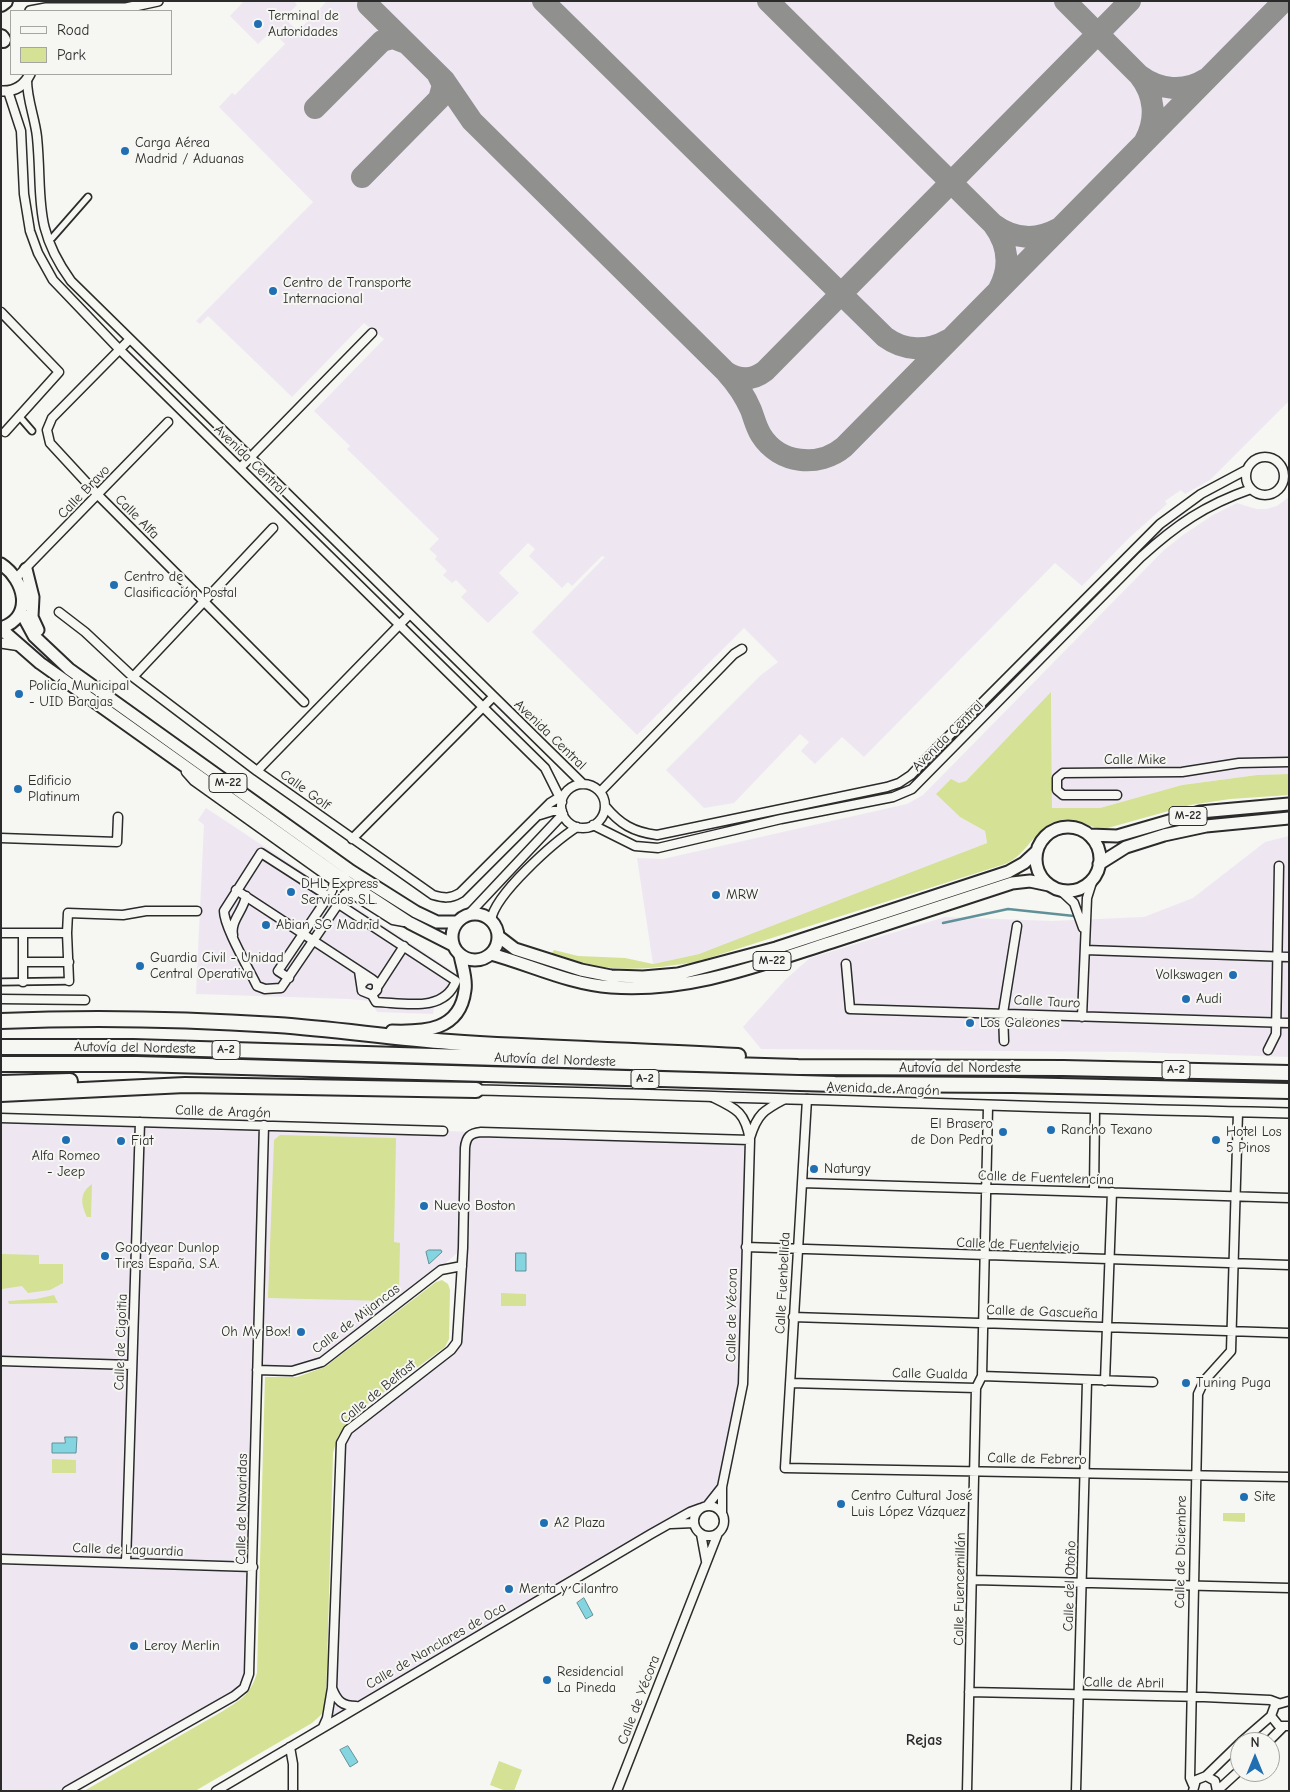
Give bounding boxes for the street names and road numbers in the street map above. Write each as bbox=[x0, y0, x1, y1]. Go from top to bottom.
street label: Avenida Central bbox=[210, 421, 290, 499]
street label: Calle Bravo bbox=[54, 462, 114, 522]
street label: Calle Alfa bbox=[111, 491, 163, 543]
street label: Avenida Central bbox=[510, 696, 590, 774]
street label: Avenida Central bbox=[909, 697, 987, 775]
street label: Calle Mike bbox=[1104, 752, 1166, 768]
street label: Calle Golf bbox=[277, 766, 333, 814]
road number: M-22 bbox=[209, 774, 247, 792]
road number: M-22 bbox=[1169, 806, 1207, 826]
road number: M-22 bbox=[753, 951, 791, 970]
street label: Calle Tauro bbox=[1013, 992, 1081, 1012]
street label: Autovía del Nordeste bbox=[74, 1039, 196, 1057]
road number: A-2 bbox=[212, 1040, 240, 1060]
street label: Autovía del Nordeste bbox=[494, 1049, 616, 1071]
street label: Autovía del Nordeste bbox=[899, 1060, 1021, 1076]
road number: A-2 bbox=[1162, 1060, 1190, 1080]
road number: A-2 bbox=[631, 1070, 659, 1088]
street label: Avenida de Aragón bbox=[826, 1079, 940, 1099]
street label: Calle de Aragón bbox=[175, 1102, 271, 1122]
street label: Calle de Fuentelencina bbox=[978, 1167, 1114, 1189]
street label: Calle Fuenbellida bbox=[772, 1232, 794, 1334]
street label: Calle de Fuentelviejo bbox=[956, 1234, 1080, 1256]
street label: Calle de Yécora bbox=[723, 1268, 741, 1362]
street label: Calle de Mijancas bbox=[309, 1280, 403, 1358]
street label: Calle de Cigoitia bbox=[111, 1293, 131, 1391]
street label: Calle de Gascueña bbox=[986, 1302, 1098, 1322]
street label: Calle de Belfast bbox=[337, 1356, 419, 1428]
street label: Calle Gualda bbox=[892, 1365, 968, 1383]
street label: Calle de Febrero bbox=[987, 1450, 1087, 1468]
street label: Calle de Navaridas bbox=[233, 1453, 251, 1565]
street label: Calle de Diciembre bbox=[1172, 1495, 1190, 1609]
street label: Calle Fuencemillán bbox=[951, 1532, 969, 1646]
street label: Calle de Laguardia bbox=[72, 1540, 184, 1560]
street label: Calle del Otoño bbox=[1060, 1540, 1080, 1632]
street label: Calle de Nanclares de Oca bbox=[363, 1599, 509, 1693]
street label: Calle de Yécora bbox=[614, 1653, 664, 1747]
street label: Calle de Abril bbox=[1084, 1674, 1164, 1692]

